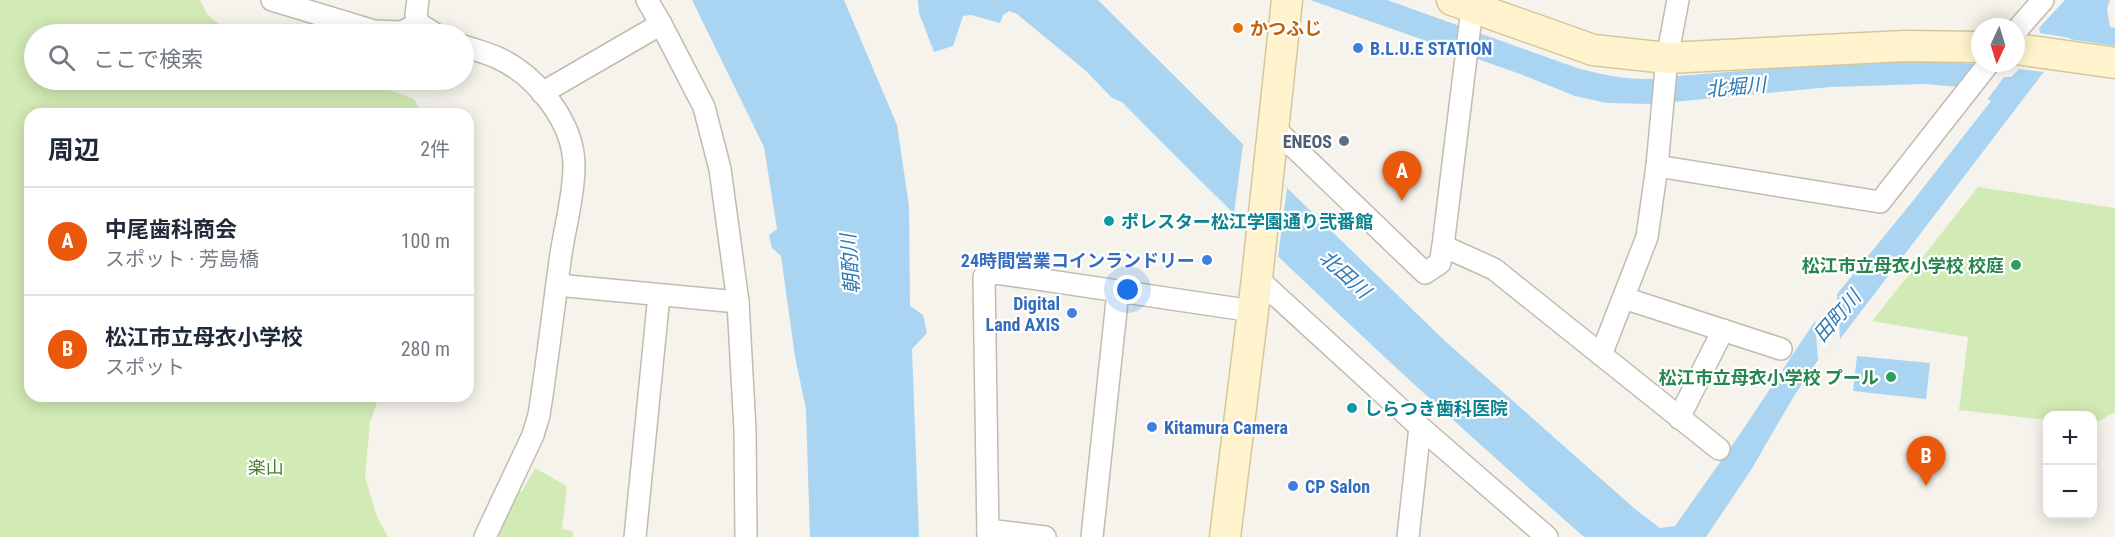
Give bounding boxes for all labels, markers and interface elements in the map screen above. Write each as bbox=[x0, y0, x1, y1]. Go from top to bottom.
place label: かつふじ bbox=[1250, 18, 1322, 39]
north arrow bbox=[1971, 18, 2025, 72]
marker: かつふじ bbox=[1231, 21, 1245, 35]
search box bbox=[24, 24, 474, 90]
place label: B.L.U.E STATION bbox=[1370, 38, 1492, 59]
icon: search bbox=[45, 41, 78, 74]
marker: B.L.U.E STATION bbox=[1351, 41, 1365, 55]
text: ここで検索 bbox=[93, 47, 203, 72]
water label: 北堀川 bbox=[1705, 72, 1769, 102]
place label: ENEOS bbox=[1283, 131, 1332, 152]
marker: ENEOS bbox=[1337, 134, 1351, 148]
text: 周辺 bbox=[48, 135, 100, 165]
text: 2件 bbox=[420, 137, 450, 161]
pin: A bbox=[1382, 152, 1422, 201]
place label: ポレスター松江学園通り弐番館 bbox=[1121, 211, 1373, 232]
marker: ポレスター松江学園通り弐番館 bbox=[1102, 214, 1116, 228]
text: 中尾歯科商会 bbox=[105, 217, 237, 242]
text: A bbox=[62, 229, 73, 253]
text: 100 m bbox=[401, 229, 450, 253]
water label: 朝酌川 bbox=[836, 231, 864, 295]
water label: 北田川 bbox=[1315, 245, 1377, 304]
text: スポット · 芳島橋 bbox=[105, 247, 259, 271]
place label: 24時間営業コインランドリー bbox=[961, 250, 1195, 271]
marker: 24時間営業コインランドリー bbox=[1200, 253, 1214, 267]
place label: 松江市立母衣小学校 校庭 bbox=[1802, 255, 2004, 276]
marker: 松江市立母衣小学校 校庭 bbox=[2009, 258, 2023, 272]
your location bbox=[1113, 275, 1142, 304]
water label: 田町川 bbox=[1808, 284, 1867, 347]
place label: Digital Land AXIS bbox=[986, 293, 1060, 335]
marker: Digital Land AXIS bbox=[1065, 306, 1079, 320]
text: 松江市立母衣小学校 bbox=[105, 325, 303, 350]
text: B bbox=[62, 337, 73, 361]
text: 280 m bbox=[401, 337, 450, 361]
text: スポット bbox=[105, 355, 185, 379]
place label: 松江市立母衣小学校 プール bbox=[1659, 367, 1879, 388]
marker: 松江市立母衣小学校 プール bbox=[1884, 370, 1898, 384]
place label: しらつき歯科医院 bbox=[1364, 398, 1508, 419]
marker: しらつき歯科医院 bbox=[1345, 401, 1359, 415]
map controls bbox=[2043, 411, 2097, 519]
button: + bbox=[2043, 411, 2097, 465]
place label: Kitamura Camera bbox=[1164, 417, 1288, 438]
marker: Kitamura Camera bbox=[1145, 420, 1159, 434]
pin: B bbox=[1906, 436, 1946, 486]
park label: 楽山 bbox=[248, 457, 284, 478]
button: − bbox=[2043, 465, 2097, 519]
place label: CP Salon bbox=[1305, 476, 1370, 497]
marker: CP Salon bbox=[1286, 479, 1300, 493]

